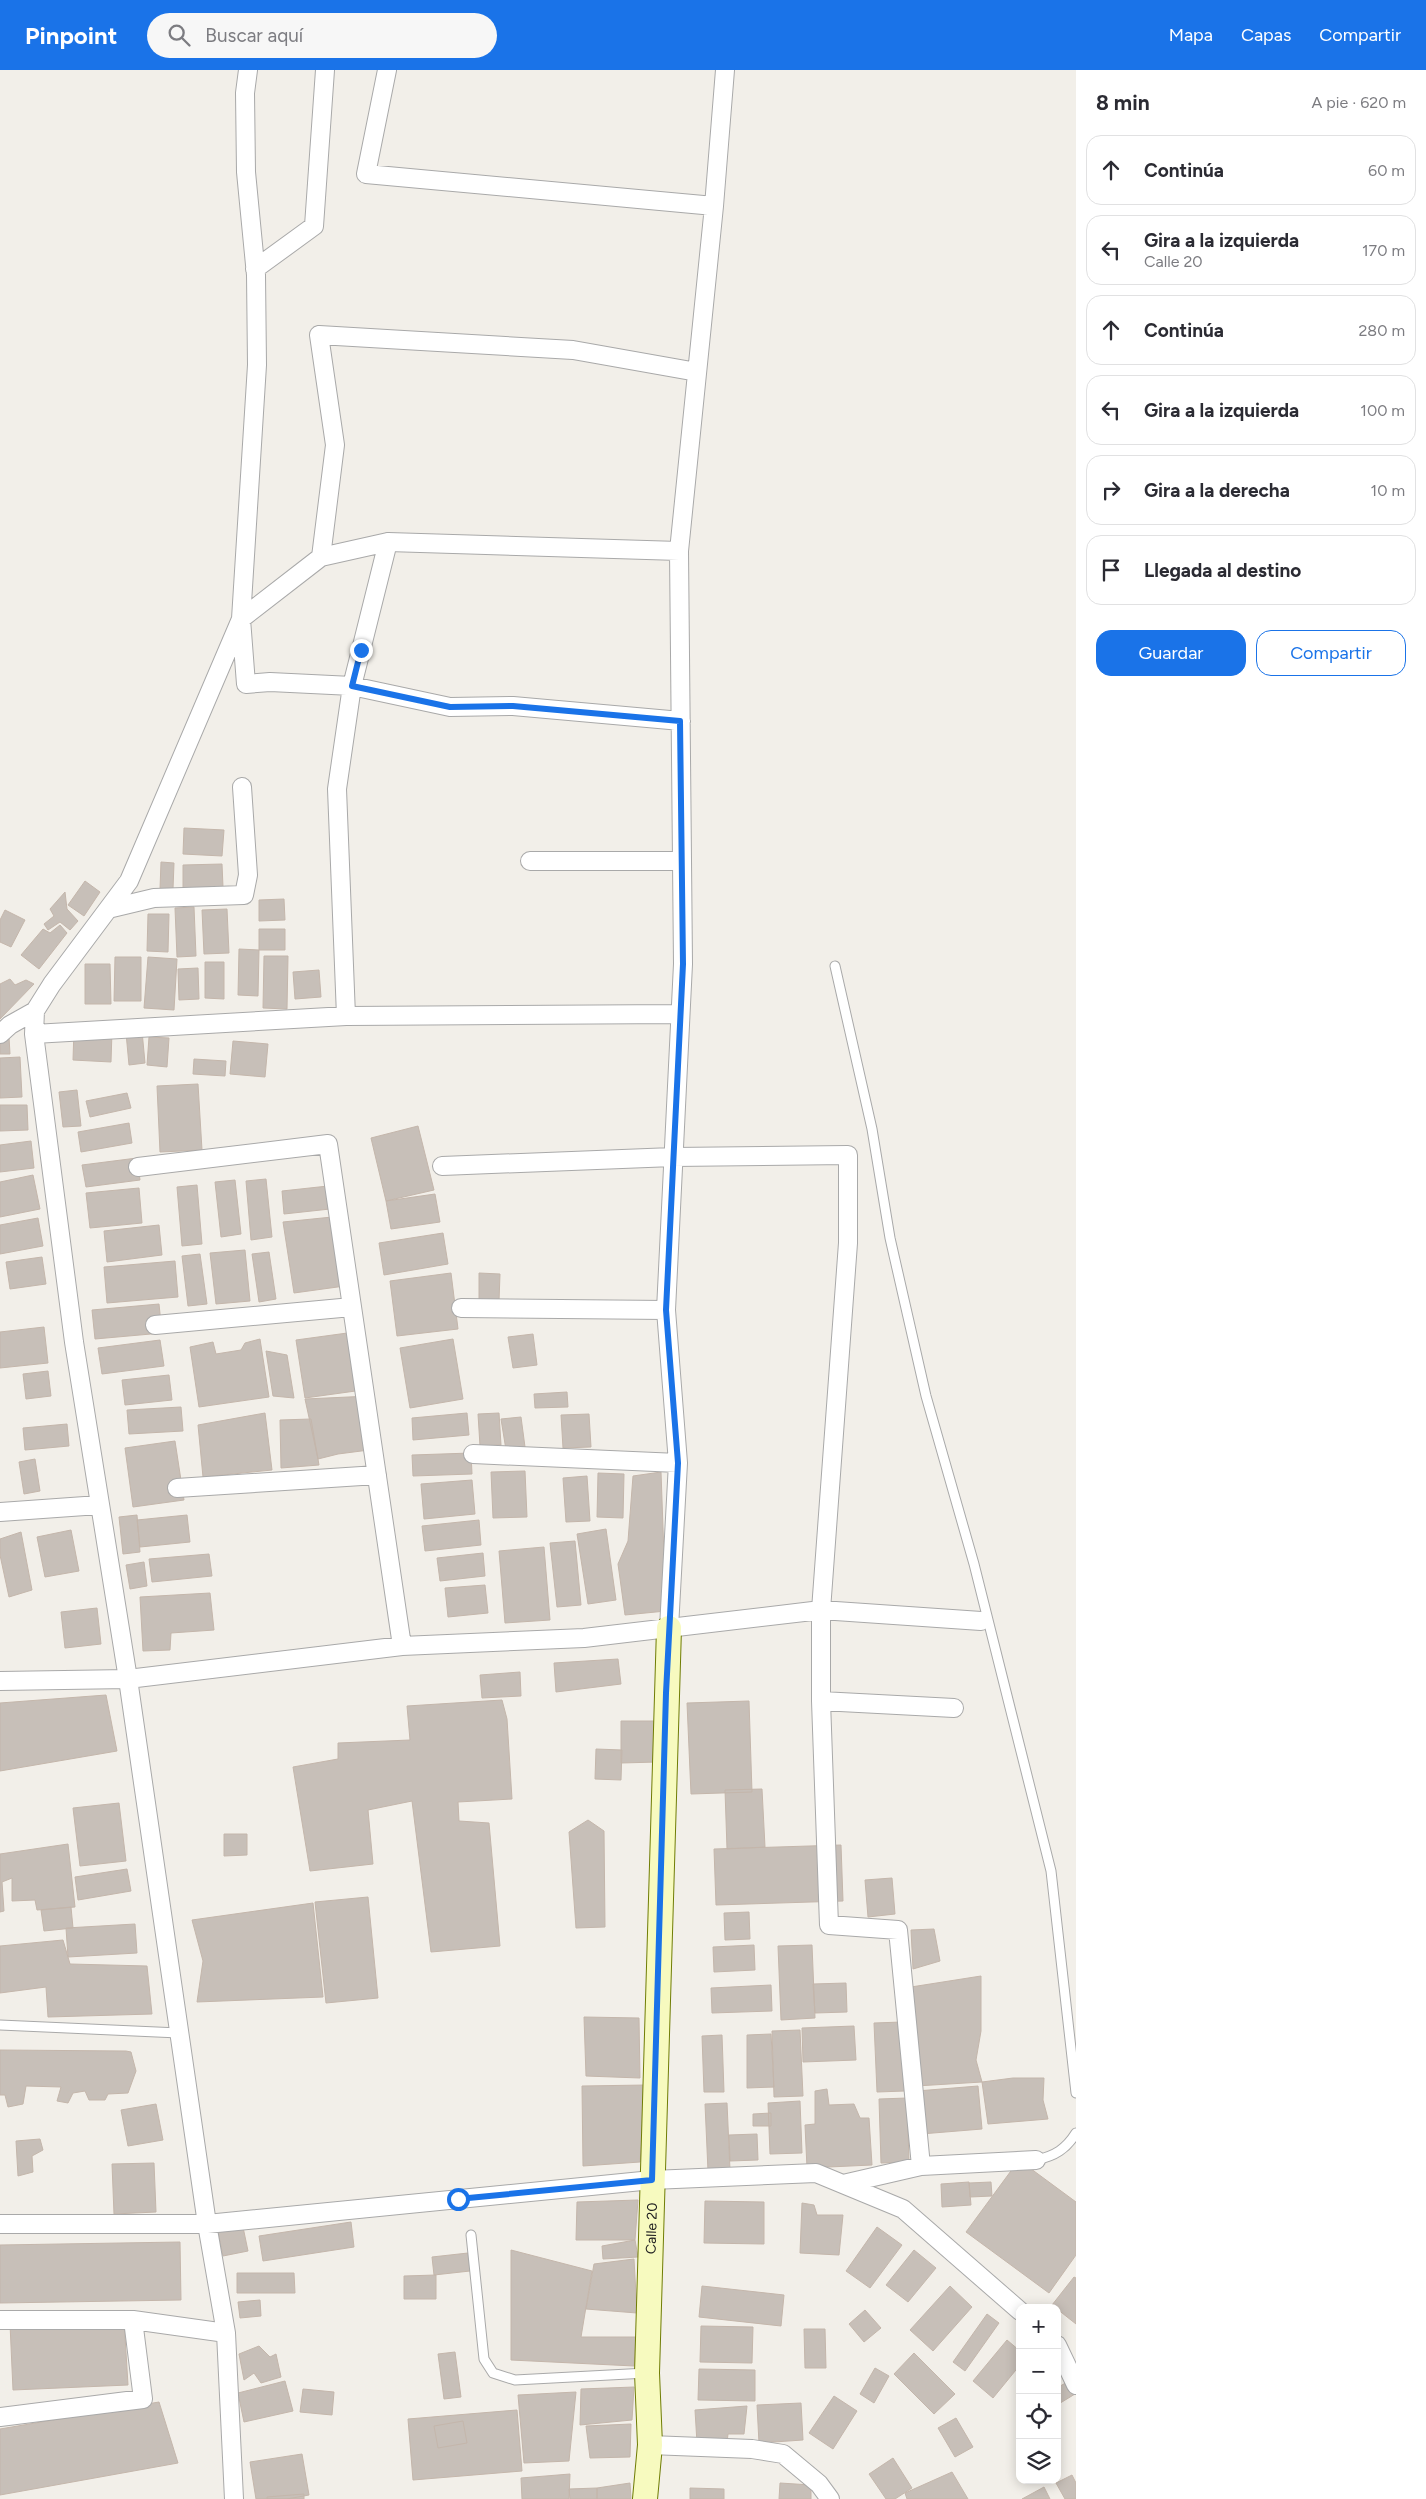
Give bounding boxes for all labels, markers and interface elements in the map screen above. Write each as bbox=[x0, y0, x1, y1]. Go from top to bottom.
search box bbox=[147, 13, 497, 58]
text: Pinpoint bbox=[25, 21, 117, 50]
icon: search bbox=[165, 21, 193, 49]
text: Buscar aquí bbox=[205, 24, 303, 47]
text: Mapa bbox=[1169, 24, 1213, 46]
text: Capas bbox=[1241, 24, 1291, 46]
text: Compartir bbox=[1319, 24, 1401, 46]
text: 8 min bbox=[1096, 90, 1150, 115]
text: A pie · 620 m bbox=[1312, 93, 1406, 112]
icon: ahead bbox=[1097, 156, 1125, 184]
text: Continúa bbox=[1144, 159, 1224, 182]
text: 60 m bbox=[1368, 161, 1405, 180]
text: Gira a la izquierda bbox=[1144, 229, 1299, 252]
icon: left bbox=[1097, 236, 1125, 264]
text: 170 m bbox=[1362, 241, 1405, 260]
text: Calle 20 bbox=[1144, 252, 1203, 271]
icon: ahead bbox=[1097, 316, 1125, 344]
text: Continúa bbox=[1144, 319, 1224, 342]
text: 280 m bbox=[1358, 321, 1405, 340]
icon: left bbox=[1097, 396, 1125, 424]
text: Gira a la izquierda bbox=[1144, 399, 1299, 422]
text: 100 m bbox=[1360, 401, 1405, 420]
icon: right bbox=[1097, 476, 1125, 504]
text: Gira a la derecha bbox=[1144, 479, 1290, 502]
text: 10 m bbox=[1371, 481, 1405, 500]
icon: arrive bbox=[1097, 556, 1125, 584]
text: Llegada al destino bbox=[1144, 559, 1301, 582]
button: Guardar bbox=[1096, 630, 1246, 676]
button: Compartir bbox=[1256, 630, 1406, 676]
route end bbox=[350, 639, 373, 662]
route start bbox=[447, 2188, 470, 2211]
street label: Calle 20 bbox=[642, 2202, 661, 2254]
map controls bbox=[1016, 2304, 1061, 2484]
button: + bbox=[1016, 2304, 1061, 2349]
button: − bbox=[1016, 2349, 1061, 2394]
button: locate bbox=[1016, 2394, 1061, 2439]
button: layers bbox=[1016, 2439, 1061, 2484]

